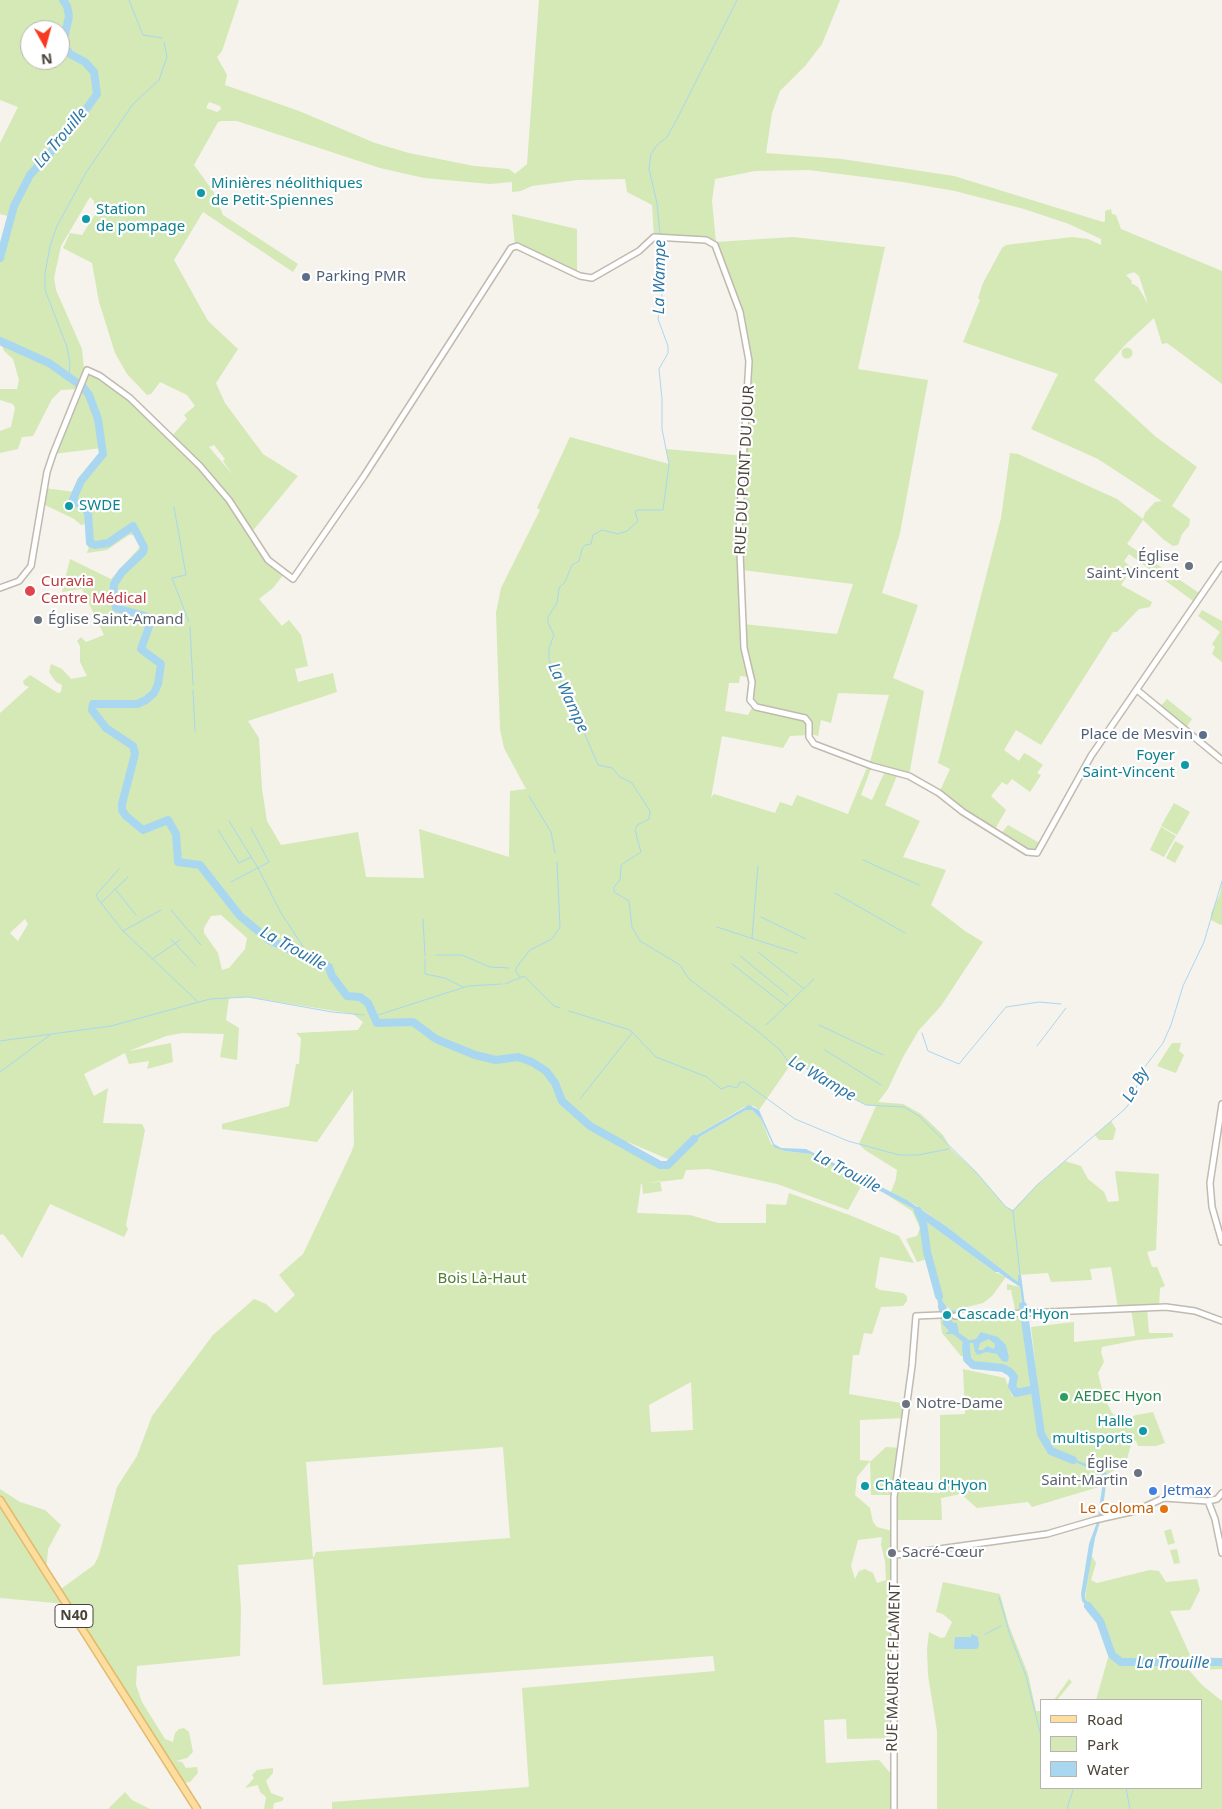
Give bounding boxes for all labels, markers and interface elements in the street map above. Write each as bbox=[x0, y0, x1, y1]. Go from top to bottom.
north arrow bbox=[20, 20, 70, 70]
text: N bbox=[40, 49, 54, 70]
water label: La Trouille bbox=[30, 104, 92, 172]
place label: Minières néolithiques de Petit-Spiennes bbox=[211, 175, 363, 210]
marker: Minières néolithiques de Petit-Spiennes bbox=[195, 187, 207, 199]
place label: Station de pompage bbox=[96, 201, 185, 236]
marker: Station de pompage bbox=[80, 213, 92, 225]
water label: La Wampe bbox=[650, 240, 670, 314]
place label: Parking PMR bbox=[316, 268, 406, 286]
marker: Parking PMR bbox=[300, 271, 312, 283]
street label: RUE DU POINT DU JOUR bbox=[732, 385, 758, 555]
place label: SWDE bbox=[79, 497, 120, 515]
marker: SWDE bbox=[63, 500, 75, 512]
place label: Église Saint-Vincent bbox=[1086, 548, 1179, 583]
marker: Église Saint-Vincent bbox=[1183, 560, 1195, 572]
place label: Curavia Centre Médical bbox=[41, 573, 147, 608]
marker: Curavia Centre Médical bbox=[23, 584, 37, 598]
place label: Église Saint-Amand bbox=[48, 611, 183, 629]
marker: Église Saint-Amand bbox=[32, 614, 44, 626]
water label: La Wampe bbox=[544, 660, 592, 736]
place label: Place de Mesvin bbox=[1080, 726, 1193, 744]
marker: Place de Mesvin bbox=[1197, 729, 1209, 741]
place label: Foyer Saint-Vincent bbox=[1082, 747, 1175, 782]
marker: Foyer Saint-Vincent bbox=[1179, 759, 1191, 771]
water label: La Trouille bbox=[257, 923, 329, 975]
water label: La Wampe bbox=[785, 1052, 859, 1106]
water label: Le By bbox=[1119, 1064, 1153, 1106]
water label: La Trouille bbox=[810, 1146, 884, 1198]
park label: Bois Là-Haut bbox=[437, 1270, 527, 1288]
place label: Cascade d'Hyon bbox=[957, 1306, 1069, 1324]
marker: Cascade d'Hyon bbox=[941, 1309, 953, 1321]
place label: AEDEC Hyon bbox=[1074, 1388, 1162, 1406]
marker: AEDEC Hyon bbox=[1058, 1391, 1070, 1403]
place label: Notre-Dame bbox=[916, 1395, 1003, 1413]
marker: Notre-Dame bbox=[900, 1398, 912, 1410]
place label: Halle multisports bbox=[1052, 1413, 1133, 1448]
marker: Halle multisports bbox=[1137, 1425, 1149, 1437]
place label: Église Saint-Martin bbox=[1041, 1455, 1128, 1490]
marker: Église Saint-Martin bbox=[1132, 1467, 1144, 1479]
place label: Château d'Hyon bbox=[875, 1477, 987, 1495]
marker: Château d'Hyon bbox=[859, 1480, 871, 1492]
place label: Jetmax bbox=[1163, 1482, 1211, 1500]
marker: Jetmax bbox=[1147, 1485, 1159, 1497]
place label: Le Coloma bbox=[1080, 1500, 1154, 1518]
marker: Le Coloma bbox=[1158, 1503, 1170, 1515]
place label: Sacré-Cœur bbox=[902, 1544, 984, 1562]
marker: Sacré-Cœur bbox=[886, 1547, 898, 1559]
street label: RUE MAURICE FLAMENT bbox=[884, 1582, 904, 1752]
road number: N40 bbox=[55, 1604, 93, 1628]
water label: La Trouille bbox=[1137, 1653, 1209, 1673]
legend bbox=[1040, 1699, 1202, 1789]
text: Road bbox=[1087, 1709, 1123, 1729]
text: Park bbox=[1087, 1734, 1119, 1754]
text: Water bbox=[1087, 1759, 1129, 1779]

